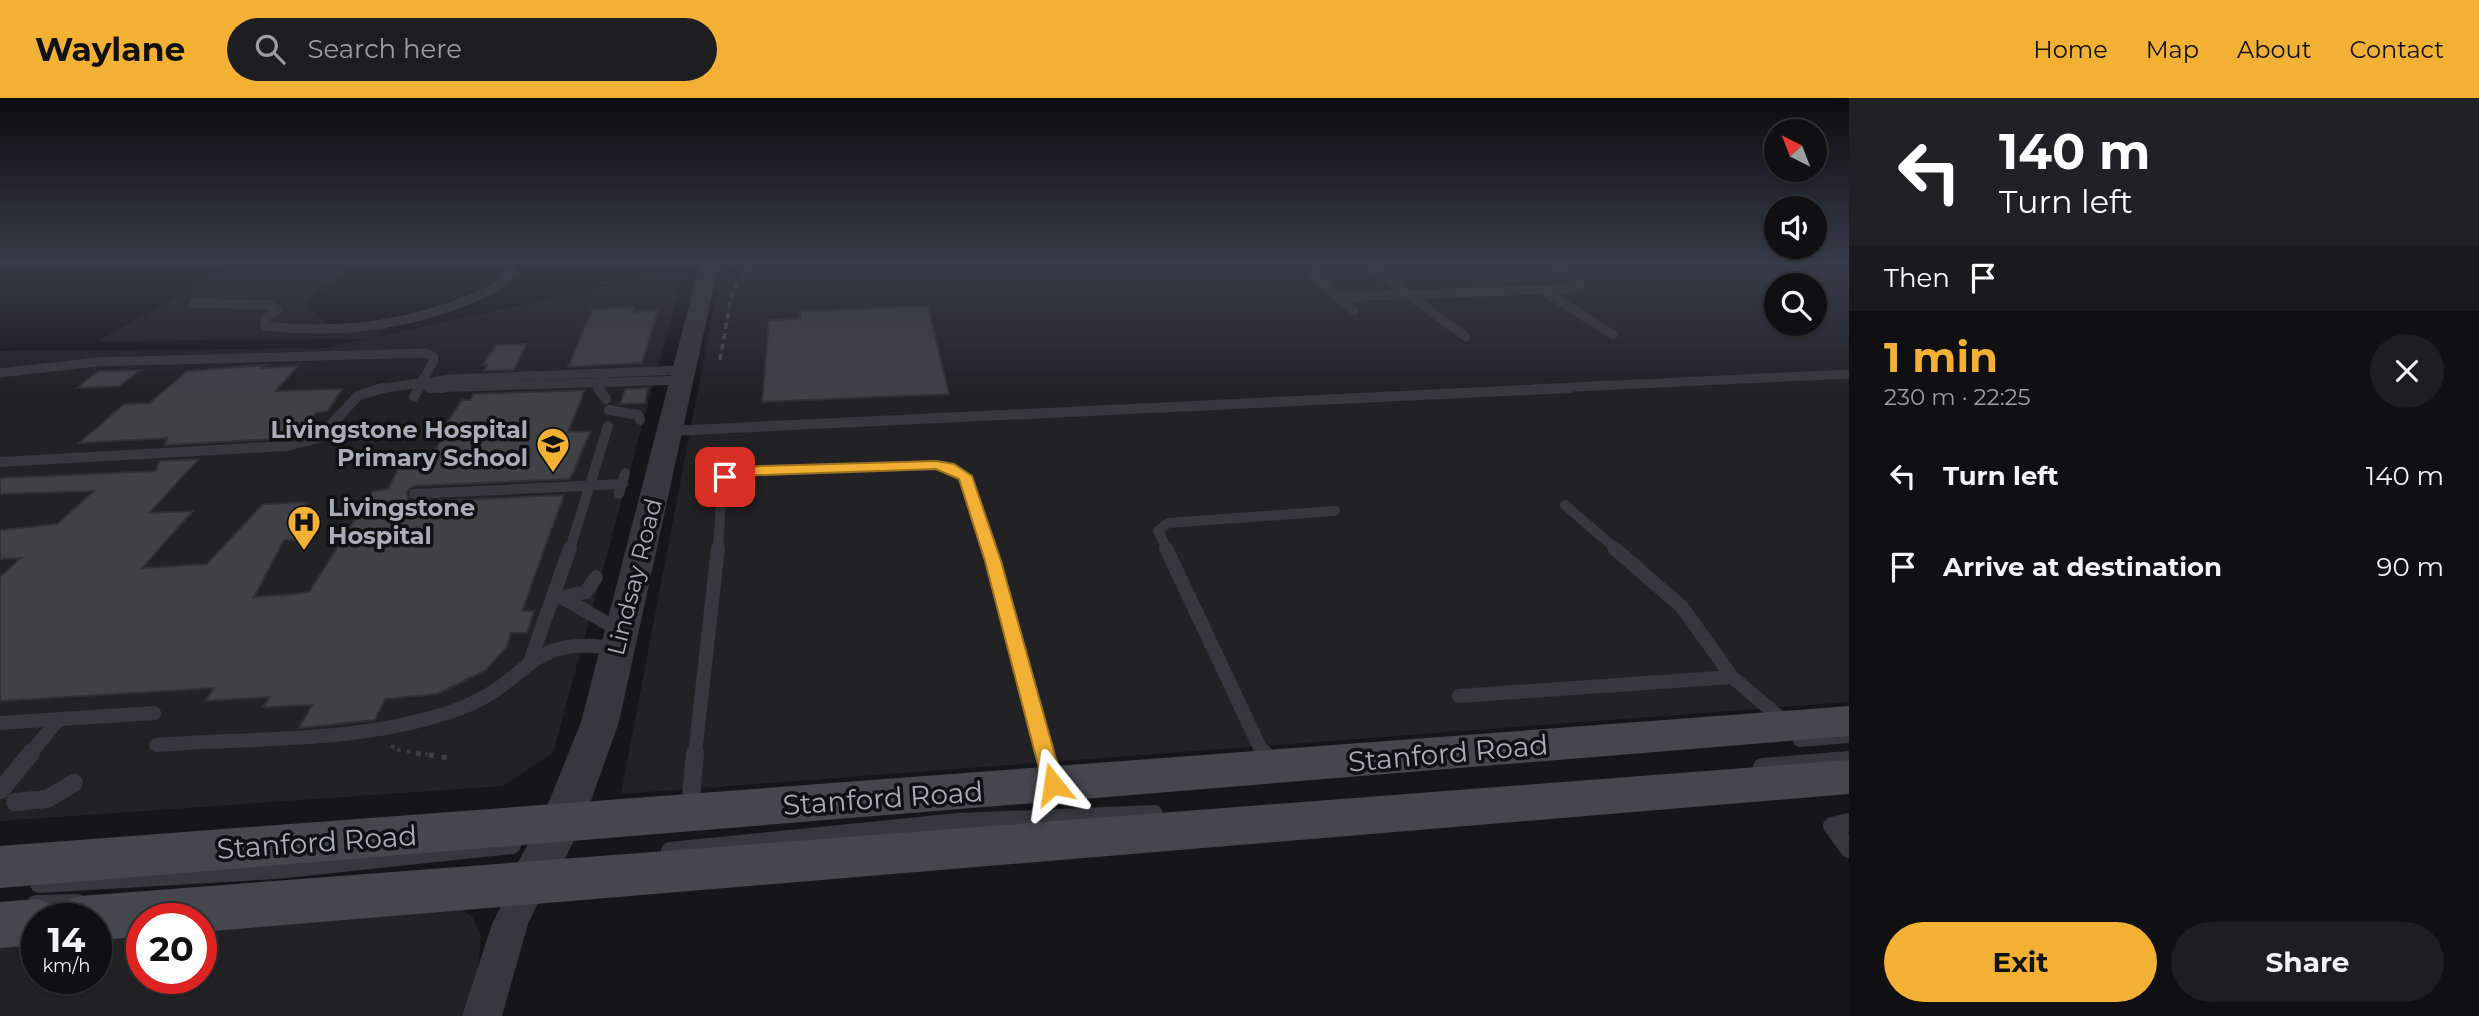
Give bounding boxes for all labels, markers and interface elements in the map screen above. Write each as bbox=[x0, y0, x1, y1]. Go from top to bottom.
search box bbox=[227, 18, 717, 81]
text: Waylane bbox=[35, 29, 185, 69]
icon: search bbox=[251, 30, 289, 68]
text: Search here bbox=[307, 33, 462, 65]
text: Home bbox=[2033, 35, 2108, 64]
text: Map bbox=[2146, 35, 2199, 64]
text: About bbox=[2237, 35, 2311, 64]
text: Contact bbox=[2349, 35, 2444, 64]
north arrow bbox=[1764, 119, 1827, 182]
map controls bbox=[1764, 119, 1827, 336]
text: 140 m bbox=[1999, 122, 2151, 181]
icon: left bbox=[1884, 126, 1975, 217]
text: Turn left bbox=[1999, 182, 2133, 221]
button: sound bbox=[1764, 196, 1827, 259]
icon: arrive bbox=[1964, 259, 2002, 297]
text: Then bbox=[1884, 262, 1950, 294]
button: search bbox=[1764, 273, 1827, 336]
text: 1 min bbox=[1884, 331, 1998, 383]
button: close bbox=[2370, 334, 2444, 408]
text: 230 m · 22:25 bbox=[1884, 383, 2031, 411]
place label: Livingstone Hospital Primary School bbox=[270, 415, 528, 472]
school or university icon: Livingstone Hospital Primary School bbox=[534, 425, 572, 474]
pin bbox=[695, 447, 755, 507]
icon: left bbox=[1884, 457, 1922, 495]
icon: arrive bbox=[706, 458, 744, 496]
text: Turn left bbox=[1943, 460, 2059, 492]
text: 140 m bbox=[2366, 460, 2444, 492]
place label: Livingstone Hospital bbox=[328, 493, 475, 550]
street label: Lindsay Road bbox=[601, 495, 668, 658]
hospital icon: Livingstone Hospital bbox=[285, 503, 323, 552]
icon: arrive bbox=[1884, 548, 1922, 586]
text: Arrive at destination bbox=[1943, 551, 2222, 583]
text: 90 m bbox=[2377, 551, 2444, 583]
street label: Stanford Road bbox=[1347, 727, 1549, 779]
position arrow bbox=[1016, 747, 1090, 821]
street label: Stanford Road bbox=[782, 774, 984, 822]
street label: Stanford Road bbox=[216, 818, 418, 866]
speed limit sign: 20 bbox=[126, 903, 217, 994]
text: 14 bbox=[48, 918, 85, 961]
button: Exit bbox=[1884, 922, 2157, 1002]
button: Share bbox=[2171, 922, 2444, 1002]
text: km/h bbox=[42, 955, 91, 977]

